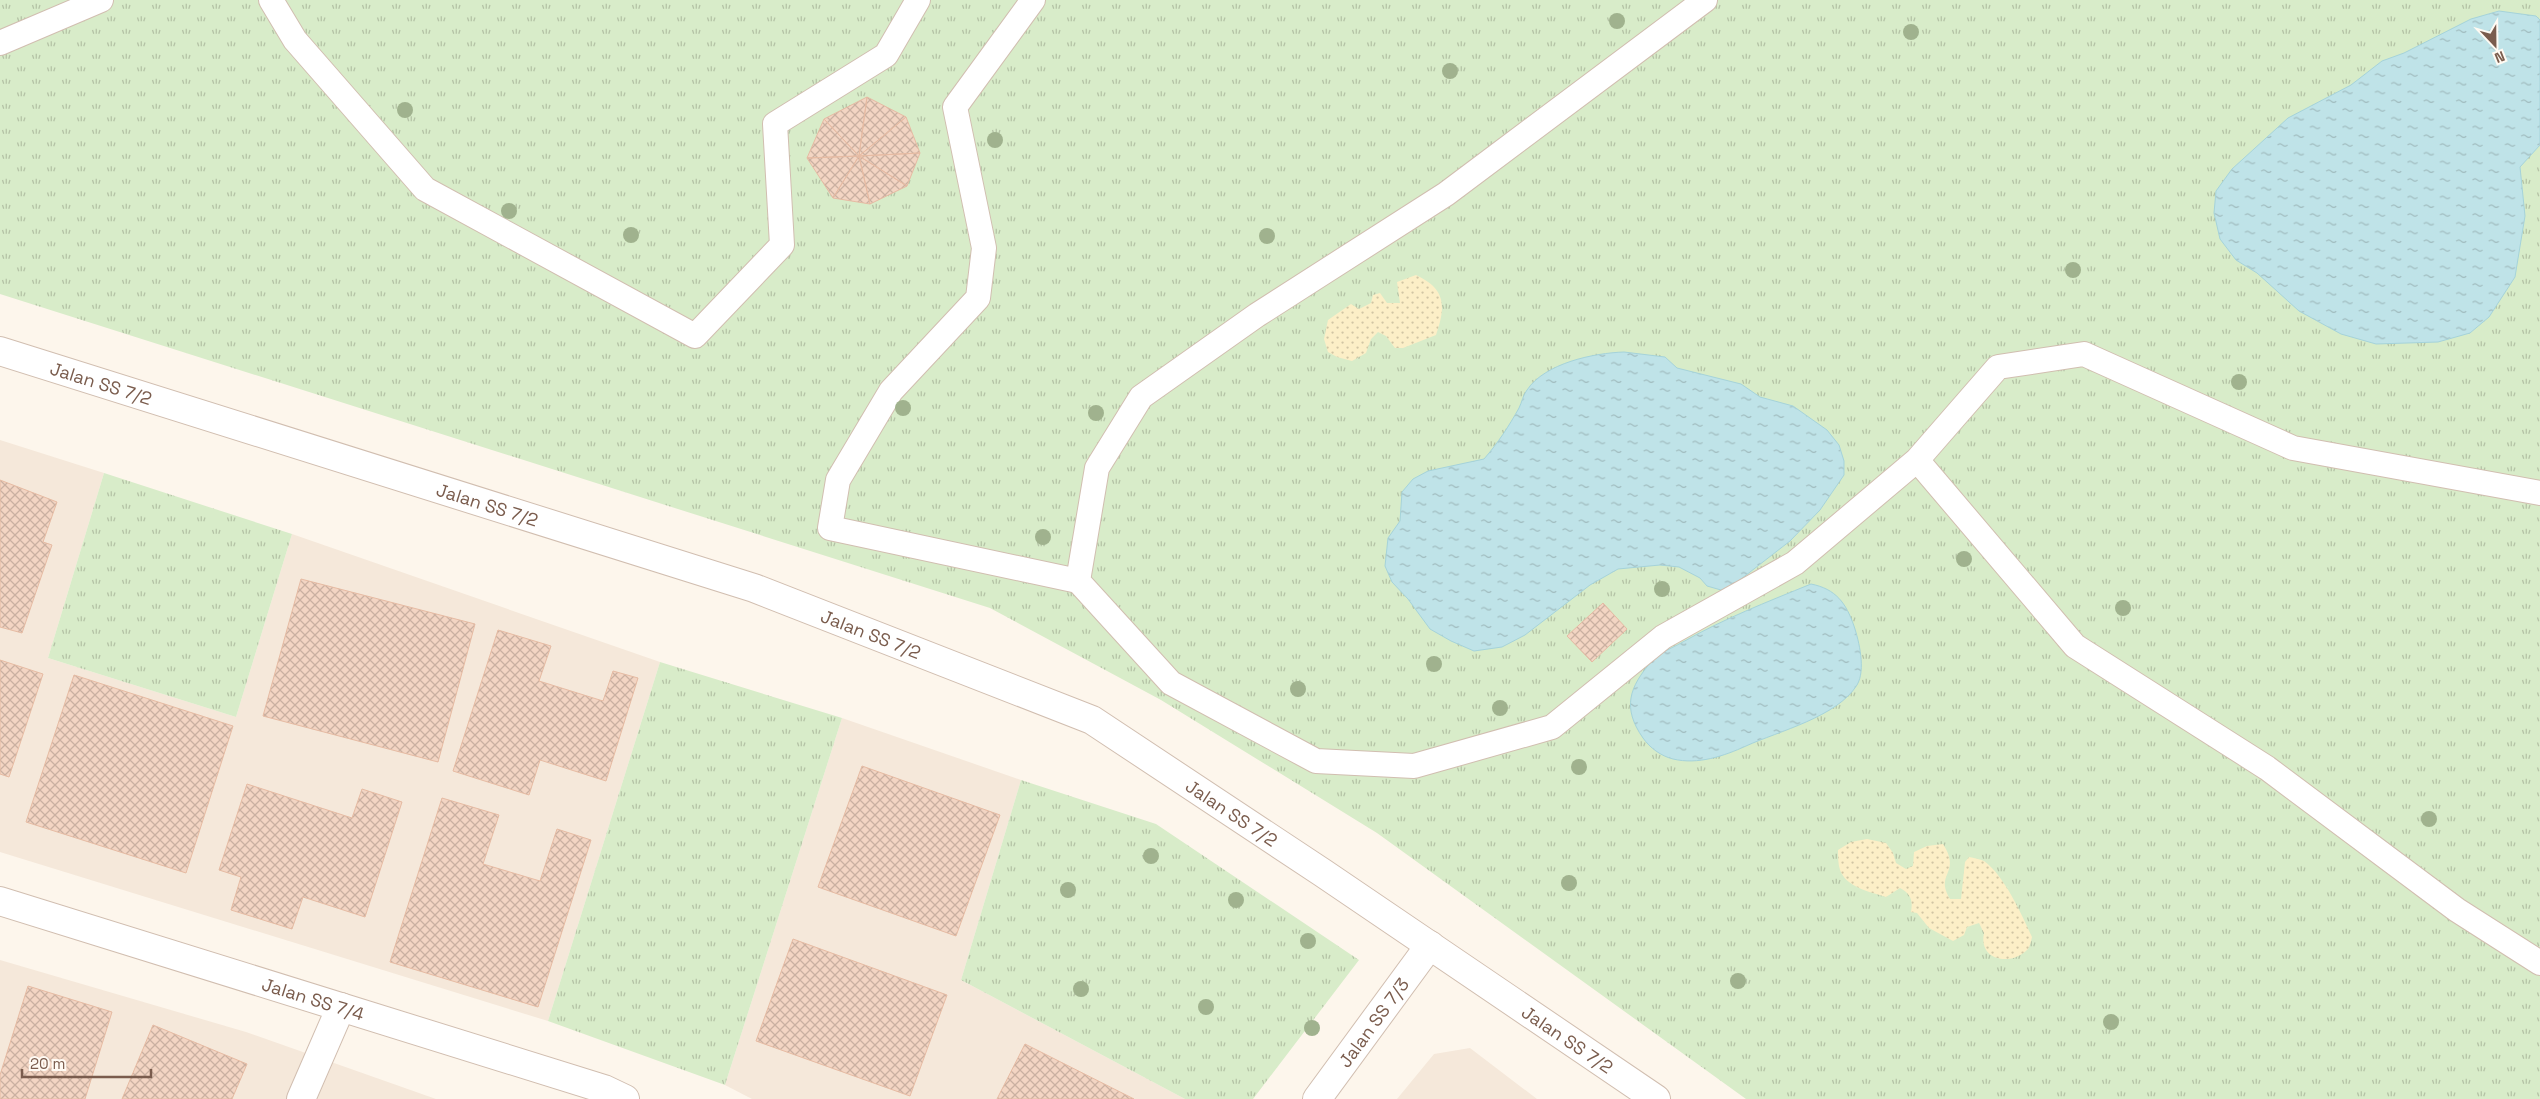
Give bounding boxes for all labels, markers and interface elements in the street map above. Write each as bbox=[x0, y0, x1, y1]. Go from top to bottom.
north arrow bbox=[2470, 20, 2520, 70]
text: N bbox=[2492, 47, 2508, 67]
street label: Jalan SS 7/2 bbox=[47, 356, 155, 410]
street label: Jalan SS 7/2 bbox=[434, 477, 541, 531]
street label: Jalan SS 7/2 bbox=[818, 604, 924, 664]
street label: Jalan SS 7/2 bbox=[1182, 774, 1282, 851]
street label: Jalan SS 7/4 bbox=[259, 972, 367, 1025]
street label: Jalan SS 7/3 bbox=[1333, 973, 1414, 1072]
street label: Jalan SS 7/2 bbox=[1518, 1000, 1618, 1078]
scale bar bbox=[22, 1046, 151, 1078]
text: 20 m bbox=[30, 1054, 65, 1073]

